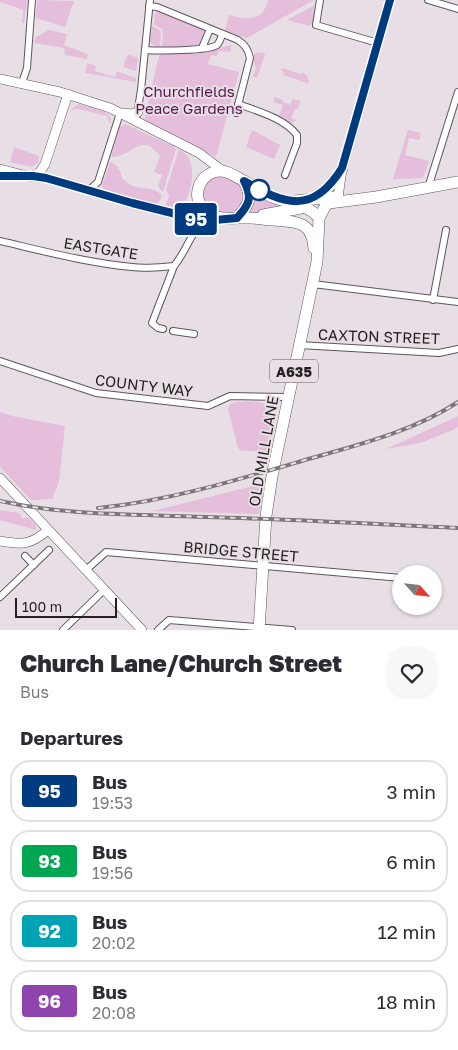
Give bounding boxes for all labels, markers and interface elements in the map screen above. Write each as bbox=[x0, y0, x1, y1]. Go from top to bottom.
park label: Churchfields Peace Gardens bbox=[135, 82, 243, 117]
unlabelled marker bbox=[248, 179, 270, 201]
line badge: 95 bbox=[174, 203, 218, 235]
text: 95 bbox=[185, 208, 207, 230]
street label: EASTGATE bbox=[63, 233, 139, 263]
street label: CAXTON STREET bbox=[318, 325, 440, 347]
road number: A635 bbox=[270, 360, 318, 382]
street label: COUNTY WAY bbox=[94, 370, 194, 400]
street label: OLD MILL LANE bbox=[244, 394, 282, 508]
street label: BRIDGE STREET bbox=[183, 537, 299, 565]
north arrow bbox=[392, 565, 442, 615]
map controls bbox=[392, 565, 442, 615]
scale bar bbox=[15, 595, 118, 618]
text: 100 m bbox=[22, 598, 62, 615]
button: heart bbox=[386, 647, 438, 699]
text: Church Lane/Church Street bbox=[20, 648, 342, 677]
text: Bus bbox=[20, 682, 49, 702]
text: Departures bbox=[20, 726, 123, 749]
text: Bus bbox=[92, 770, 127, 793]
text: 95 bbox=[38, 780, 61, 802]
text: 3 min bbox=[387, 780, 436, 803]
text: 19:53 bbox=[92, 793, 133, 813]
text: Bus bbox=[92, 840, 127, 863]
text: 93 bbox=[38, 850, 61, 872]
text: 6 min bbox=[386, 850, 436, 873]
text: 19:56 bbox=[92, 863, 133, 883]
text: Bus bbox=[92, 910, 127, 933]
text: 92 bbox=[38, 920, 61, 942]
text: 12 min bbox=[377, 920, 436, 943]
text: 20:02 bbox=[92, 933, 135, 953]
text: Bus bbox=[92, 980, 127, 1003]
text: 96 bbox=[38, 990, 61, 1012]
text: 18 min bbox=[377, 990, 436, 1013]
text: 20:08 bbox=[92, 1003, 136, 1023]

